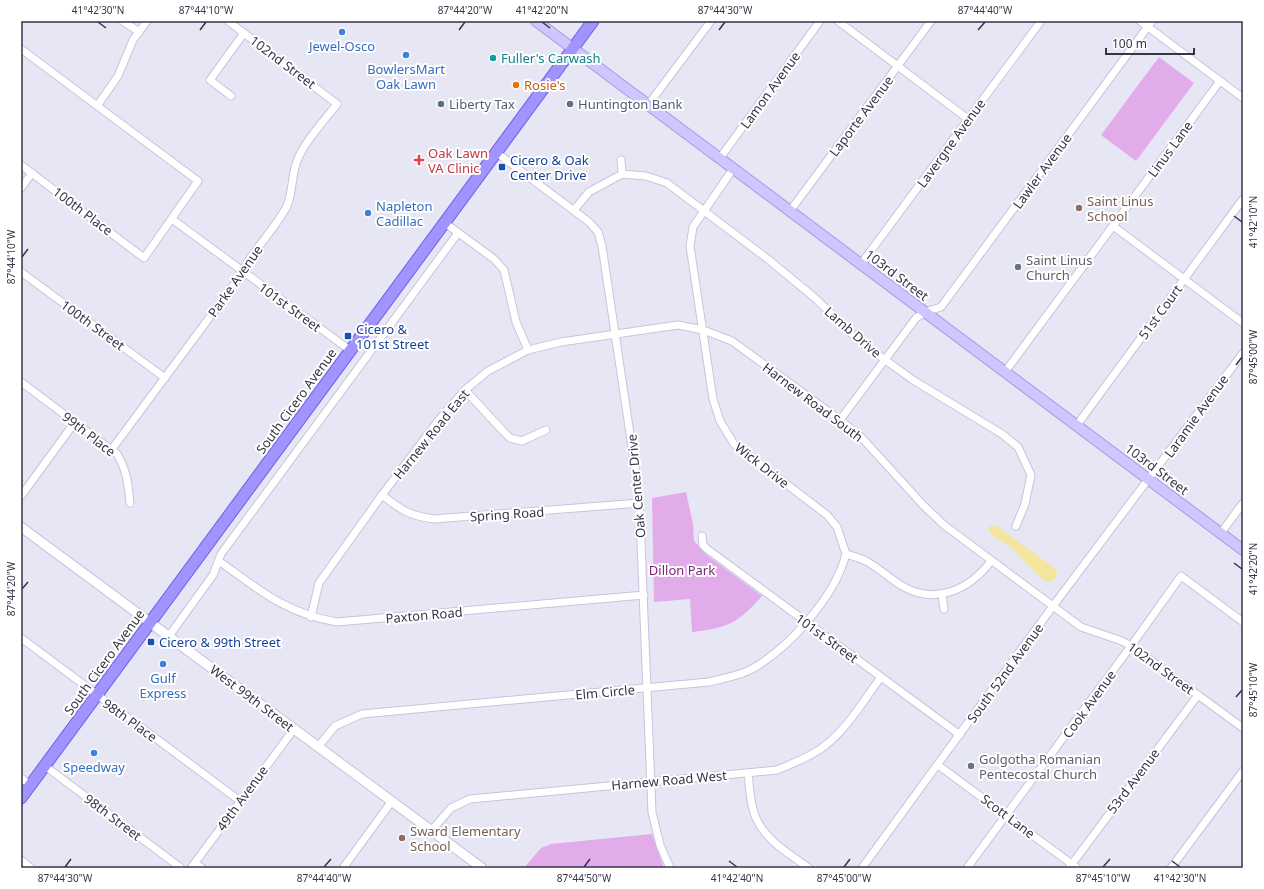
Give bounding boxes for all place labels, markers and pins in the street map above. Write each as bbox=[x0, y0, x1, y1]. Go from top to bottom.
marker: Jewel-Osco bbox=[337, 27, 347, 37]
place label: Jewel-Osco bbox=[307, 37, 375, 55]
place label: Fuller's Carwash bbox=[501, 49, 601, 67]
marker: BowlersMart Oak Lawn bbox=[401, 50, 411, 60]
marker: Fuller's Carwash bbox=[488, 53, 498, 63]
place label: BowlersMart Oak Lawn bbox=[367, 60, 445, 93]
place label: Rosie's bbox=[524, 76, 566, 94]
marker: Rosie's bbox=[511, 80, 521, 90]
place label: Liberty Tax bbox=[449, 95, 515, 113]
place label: Huntington Bank bbox=[578, 95, 683, 113]
marker: Liberty Tax bbox=[436, 99, 446, 109]
marker: Huntington Bank bbox=[565, 99, 575, 109]
place label: Oak Lawn VA Clinic bbox=[428, 144, 488, 177]
place label: Cicero & Oak Center Drive bbox=[510, 151, 589, 184]
marker: Oak Lawn VA Clinic bbox=[413, 154, 425, 166]
marker: Cicero & Oak Center Drive bbox=[497, 162, 507, 172]
place label: Saint Linus School bbox=[1087, 192, 1153, 225]
place label: Napleton Cadillac bbox=[376, 197, 432, 230]
marker: Saint Linus School bbox=[1074, 203, 1084, 213]
marker: Napleton Cadillac bbox=[363, 208, 373, 218]
place label: Saint Linus Church bbox=[1026, 251, 1092, 284]
marker: Saint Linus Church bbox=[1013, 262, 1023, 272]
place label: Cicero & 101st Street bbox=[356, 320, 429, 353]
marker: Cicero & 101st Street bbox=[343, 331, 353, 341]
place label: Cicero & 99th Street bbox=[159, 633, 281, 651]
marker: Cicero & 99th Street bbox=[146, 637, 156, 647]
marker: Gulf Express bbox=[158, 659, 168, 669]
place label: Gulf Express bbox=[140, 669, 187, 702]
marker: Speedway bbox=[89, 748, 99, 758]
place label: Golgotha Romanian Pentecostal Church bbox=[979, 750, 1101, 783]
place label: Speedway bbox=[63, 758, 125, 776]
marker: Golgotha Romanian Pentecostal Church bbox=[966, 761, 976, 771]
place label: Sward Elementary School bbox=[410, 822, 521, 855]
marker: Sward Elementary School bbox=[397, 833, 407, 843]

